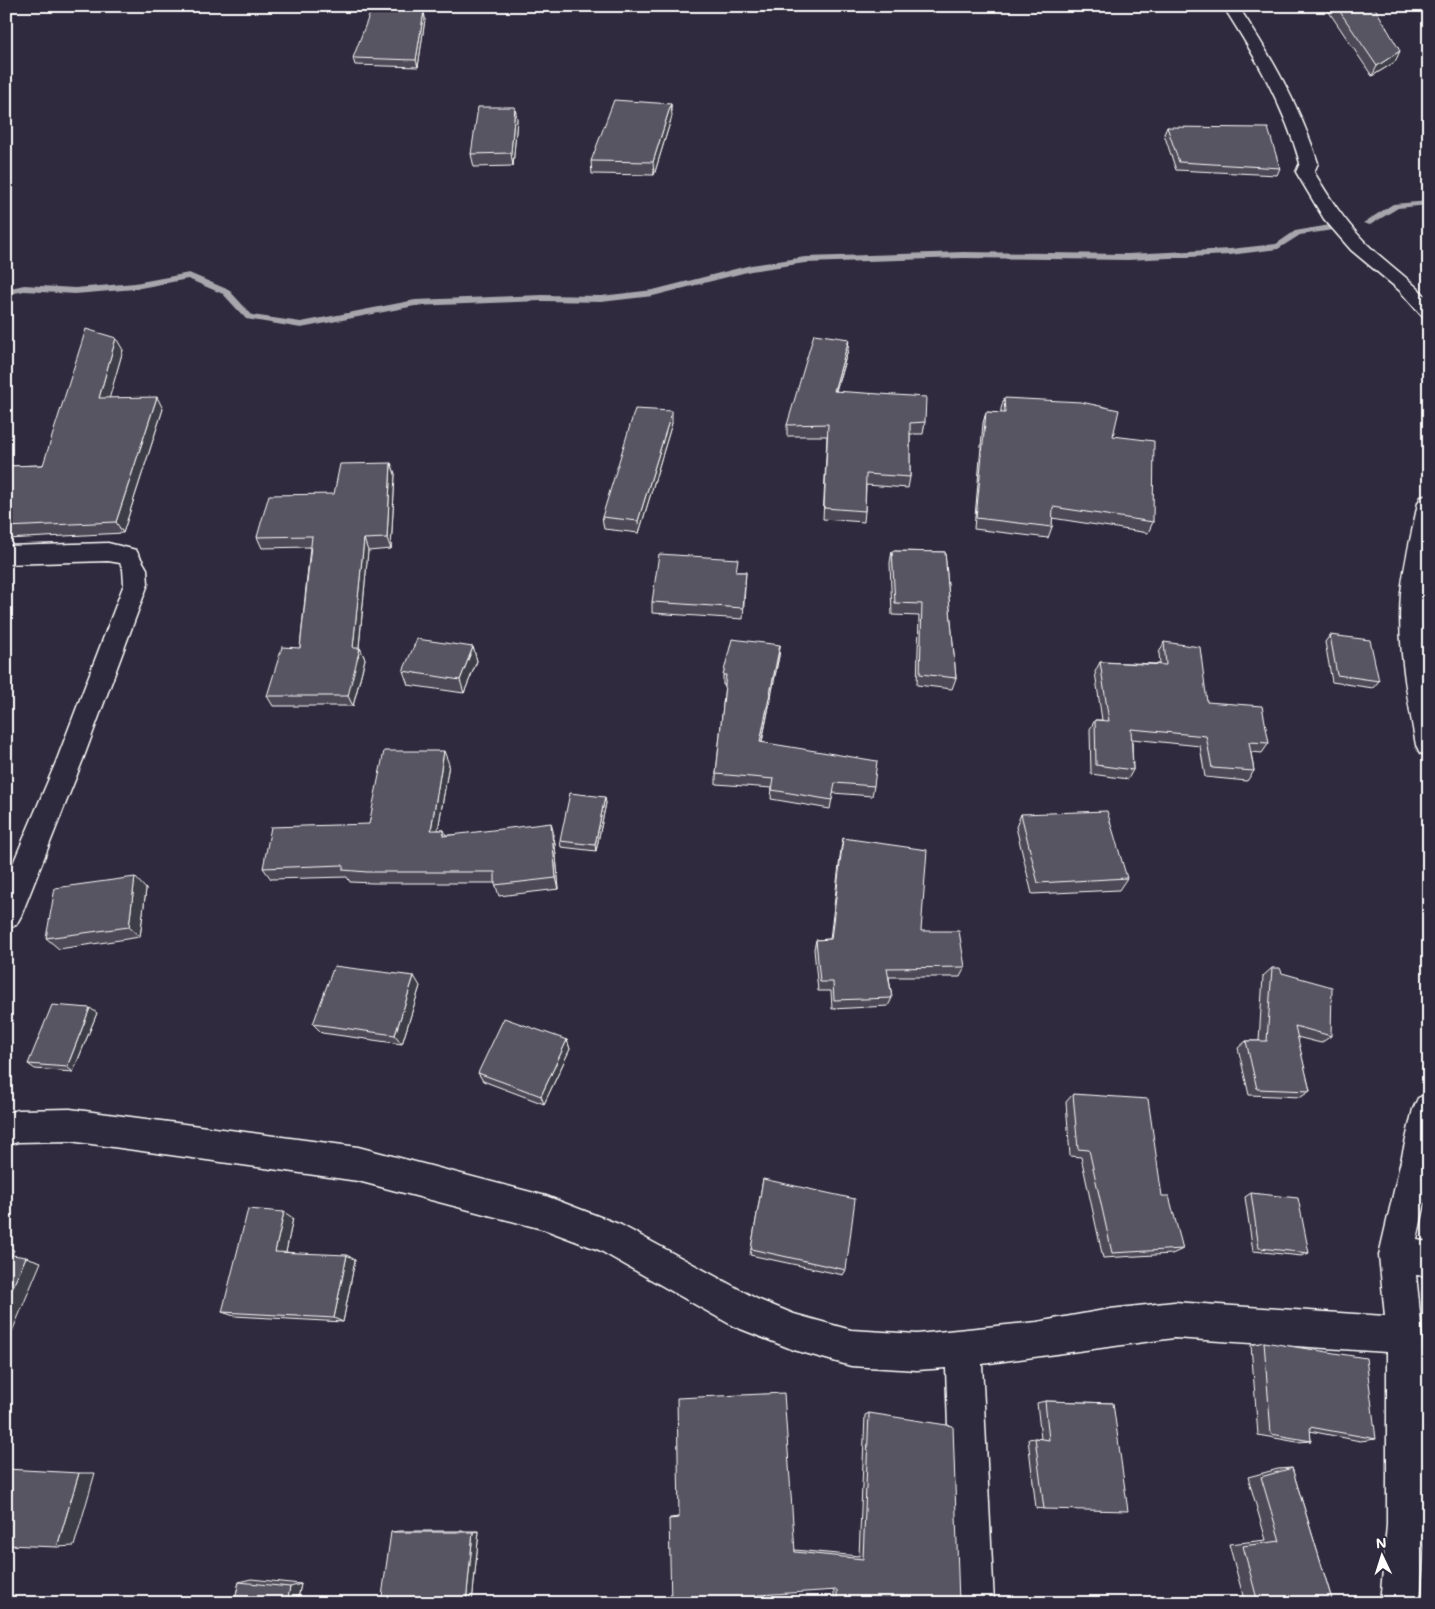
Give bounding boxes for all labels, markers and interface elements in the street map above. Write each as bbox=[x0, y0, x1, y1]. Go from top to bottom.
north arrow bbox=[1358, 1532, 1408, 1582]
text: N bbox=[1375, 1533, 1387, 1552]

